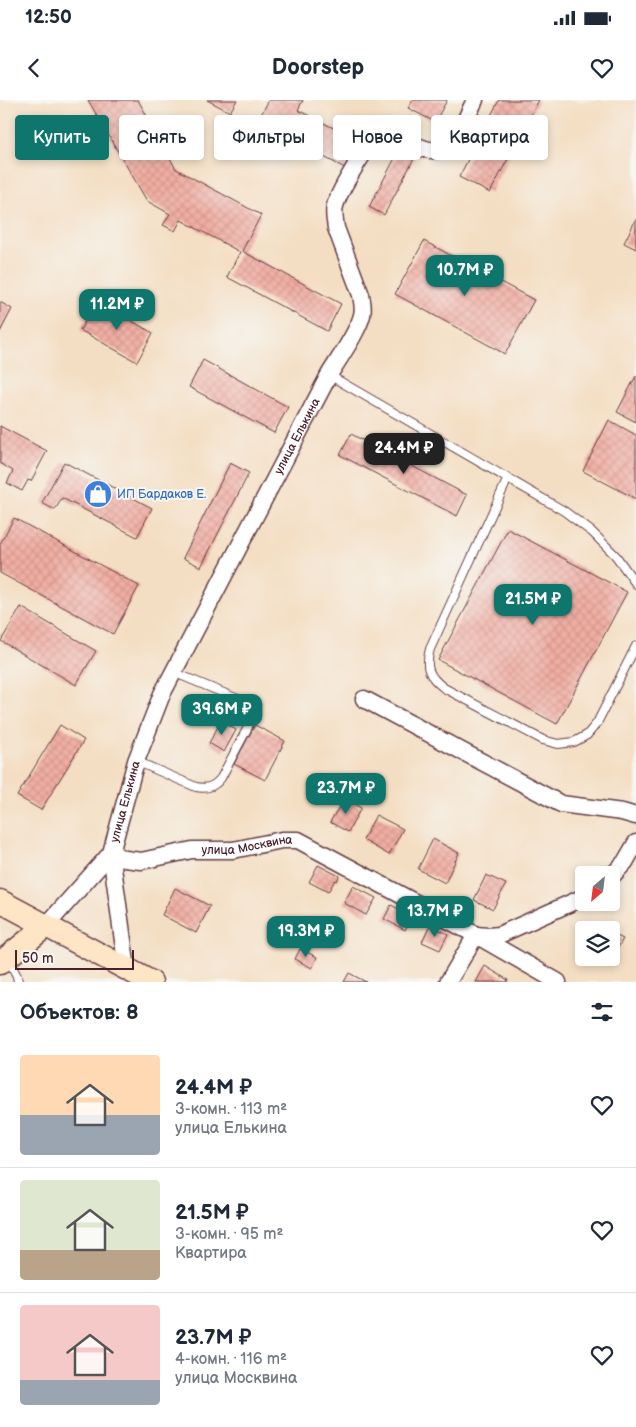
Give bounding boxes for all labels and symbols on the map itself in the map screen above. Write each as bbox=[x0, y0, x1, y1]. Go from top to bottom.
pin: 10.7M ₽ bbox=[419, 254, 511, 297]
pin: 11.2M ₽ bbox=[71, 288, 163, 331]
street label: улица Елькина bbox=[271, 396, 324, 477]
pin: 24.4M ₽ bbox=[358, 432, 450, 475]
shop icon: ИП Бардаков Е. bbox=[83, 479, 113, 509]
place label: ИП Бардаков Е. bbox=[117, 487, 206, 502]
pin: 21.5M ₽ bbox=[487, 584, 579, 626]
pin: 39.6M ₽ bbox=[176, 694, 268, 736]
street label: улица Елькина bbox=[107, 759, 144, 844]
pin: 23.7M ₽ bbox=[300, 772, 392, 815]
street label: улица Москвина bbox=[201, 832, 292, 858]
north arrow bbox=[575, 866, 620, 911]
pin: 13.7M ₽ bbox=[389, 896, 481, 938]
pin: 19.3M ₽ bbox=[260, 916, 352, 958]
scale bar bbox=[15, 947, 134, 970]

